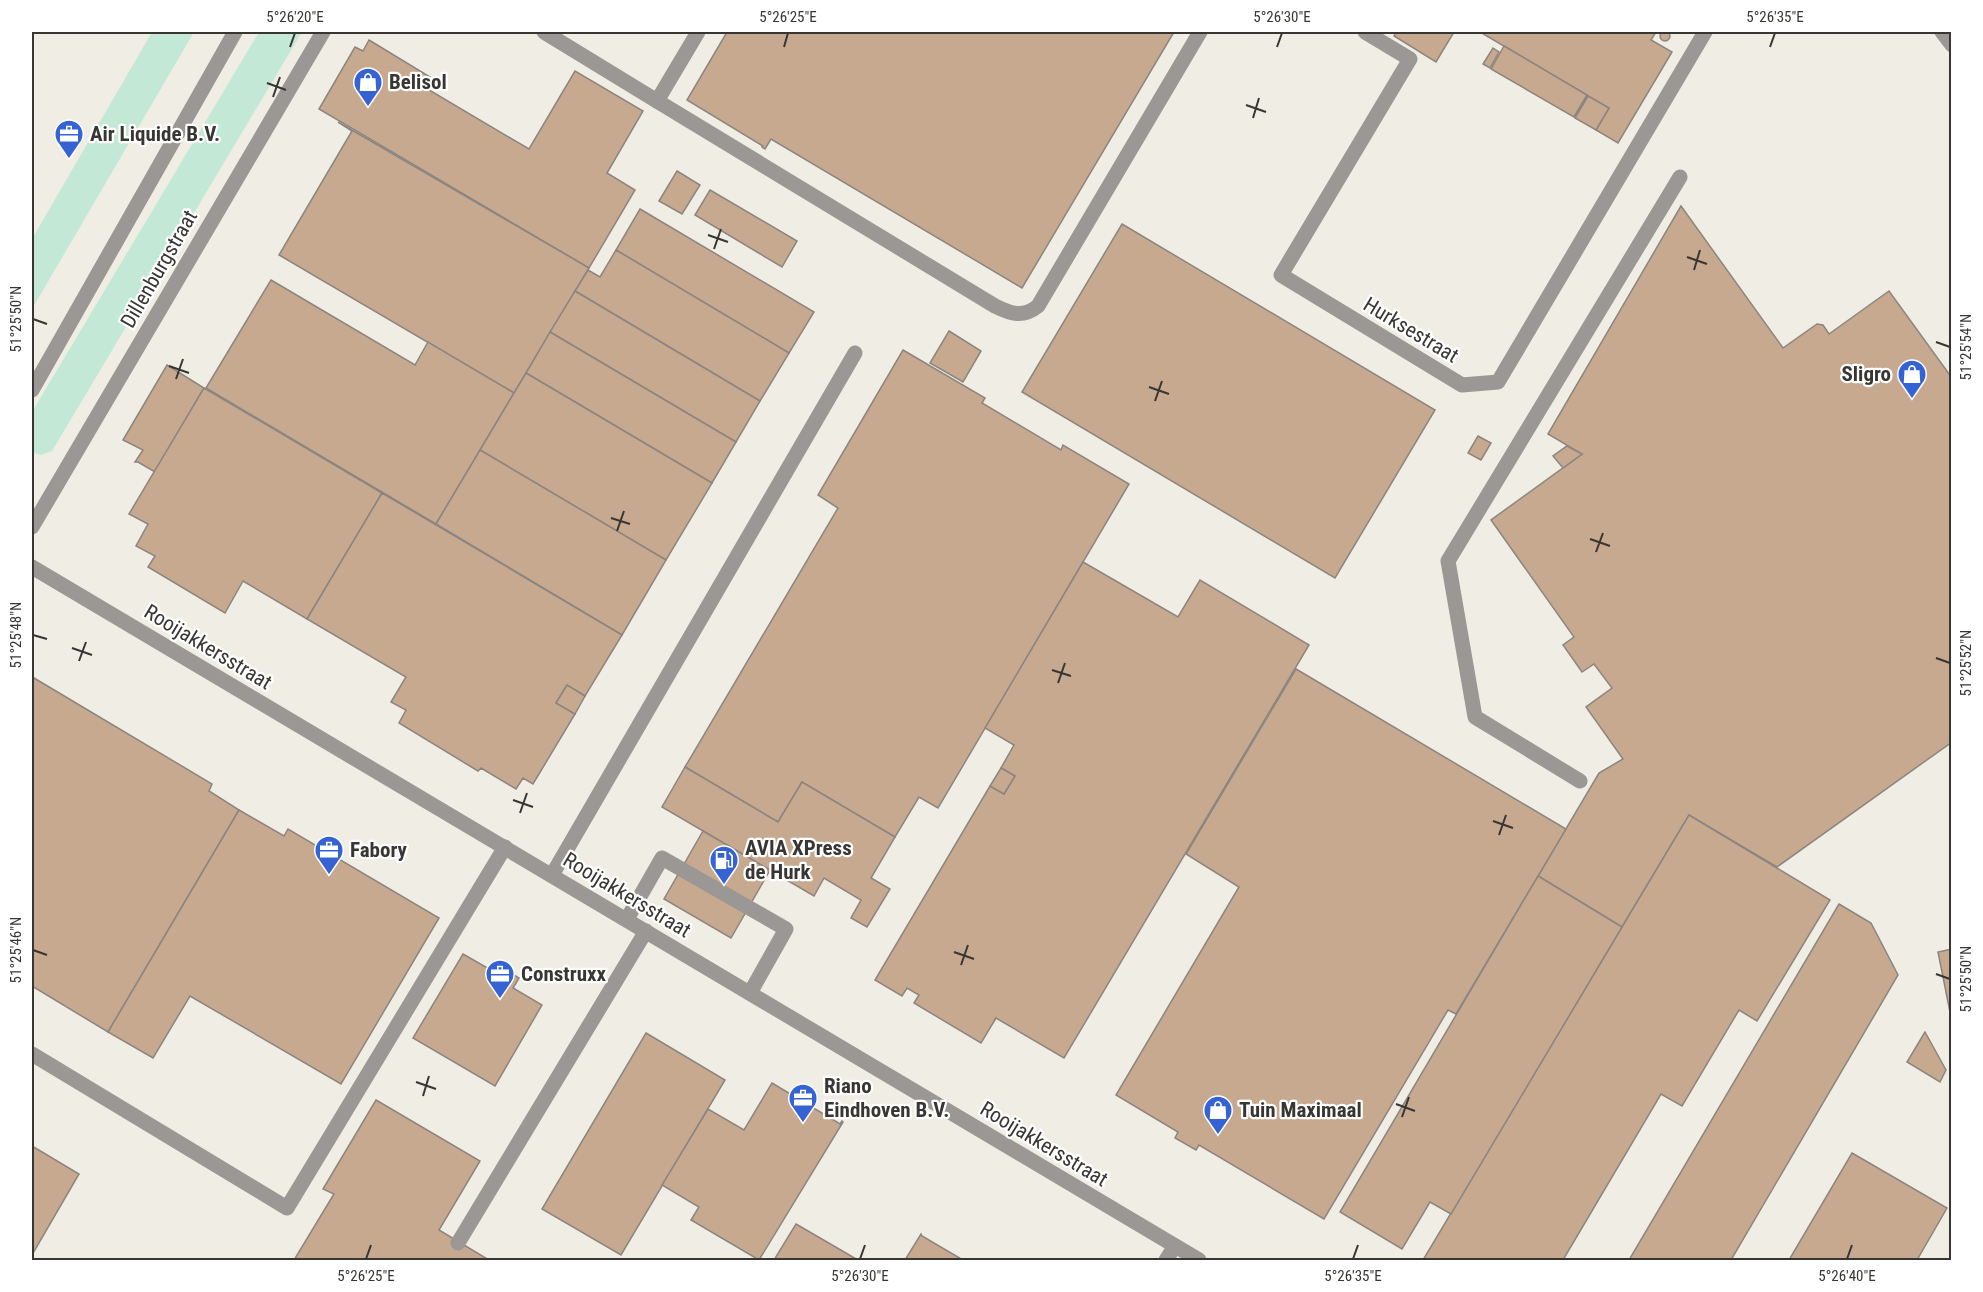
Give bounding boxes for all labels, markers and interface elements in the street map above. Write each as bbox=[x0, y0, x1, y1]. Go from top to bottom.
text: 5°26'20"E bbox=[266, 8, 324, 26]
text: 5°26'25"E bbox=[759, 8, 817, 26]
text: 5°26'30"E bbox=[1253, 8, 1311, 26]
text: 5°26'35"E bbox=[1746, 8, 1804, 26]
shop icon: Belisol bbox=[352, 66, 384, 108]
place label: Belisol bbox=[389, 70, 447, 94]
office icon: Air Liquide B.V. bbox=[53, 118, 85, 160]
place label: Air Liquide B.V. bbox=[90, 122, 220, 146]
street label: Dillenburgstraat bbox=[116, 206, 202, 332]
text: 51°25'50"N bbox=[7, 286, 25, 352]
street label: Hurksestraat bbox=[1359, 292, 1463, 368]
text: 51°25'54"N bbox=[1957, 314, 1975, 380]
shop icon: Sligro bbox=[1896, 358, 1928, 400]
place label: Sligro bbox=[1841, 362, 1891, 386]
street label: Rooijakkersstraat bbox=[140, 600, 276, 694]
text: 51°25'48"N bbox=[7, 602, 25, 668]
text: 51°25'52"N bbox=[1957, 630, 1975, 696]
office icon: Fabory bbox=[313, 834, 345, 876]
place label: AVIA XPress de Hurk bbox=[745, 836, 852, 884]
place label: Fabory bbox=[350, 838, 408, 862]
fuel station icon: AVIA XPress de Hurk bbox=[708, 844, 740, 886]
street label: Rooijakkersstraat bbox=[559, 848, 695, 942]
text: 51°25'46"N bbox=[7, 917, 25, 983]
text: 51°25'50"N bbox=[1957, 946, 1975, 1012]
office icon: Construxx bbox=[484, 958, 516, 1000]
place label: Construxx bbox=[521, 962, 606, 986]
place label: Riano Eindhoven B.V. bbox=[824, 1074, 949, 1122]
office icon: Riano Eindhoven B.V. bbox=[787, 1082, 819, 1124]
shop icon: Tuin Maximaal bbox=[1202, 1094, 1234, 1136]
street label: Rooijakkersstraat bbox=[976, 1097, 1112, 1191]
place label: Tuin Maximaal bbox=[1239, 1098, 1362, 1122]
text: 5°26'25"E bbox=[337, 1267, 395, 1285]
text: 5°26'30"E bbox=[831, 1267, 889, 1285]
text: 5°26'35"E bbox=[1324, 1267, 1382, 1285]
text: 5°26'40"E bbox=[1818, 1267, 1876, 1285]

